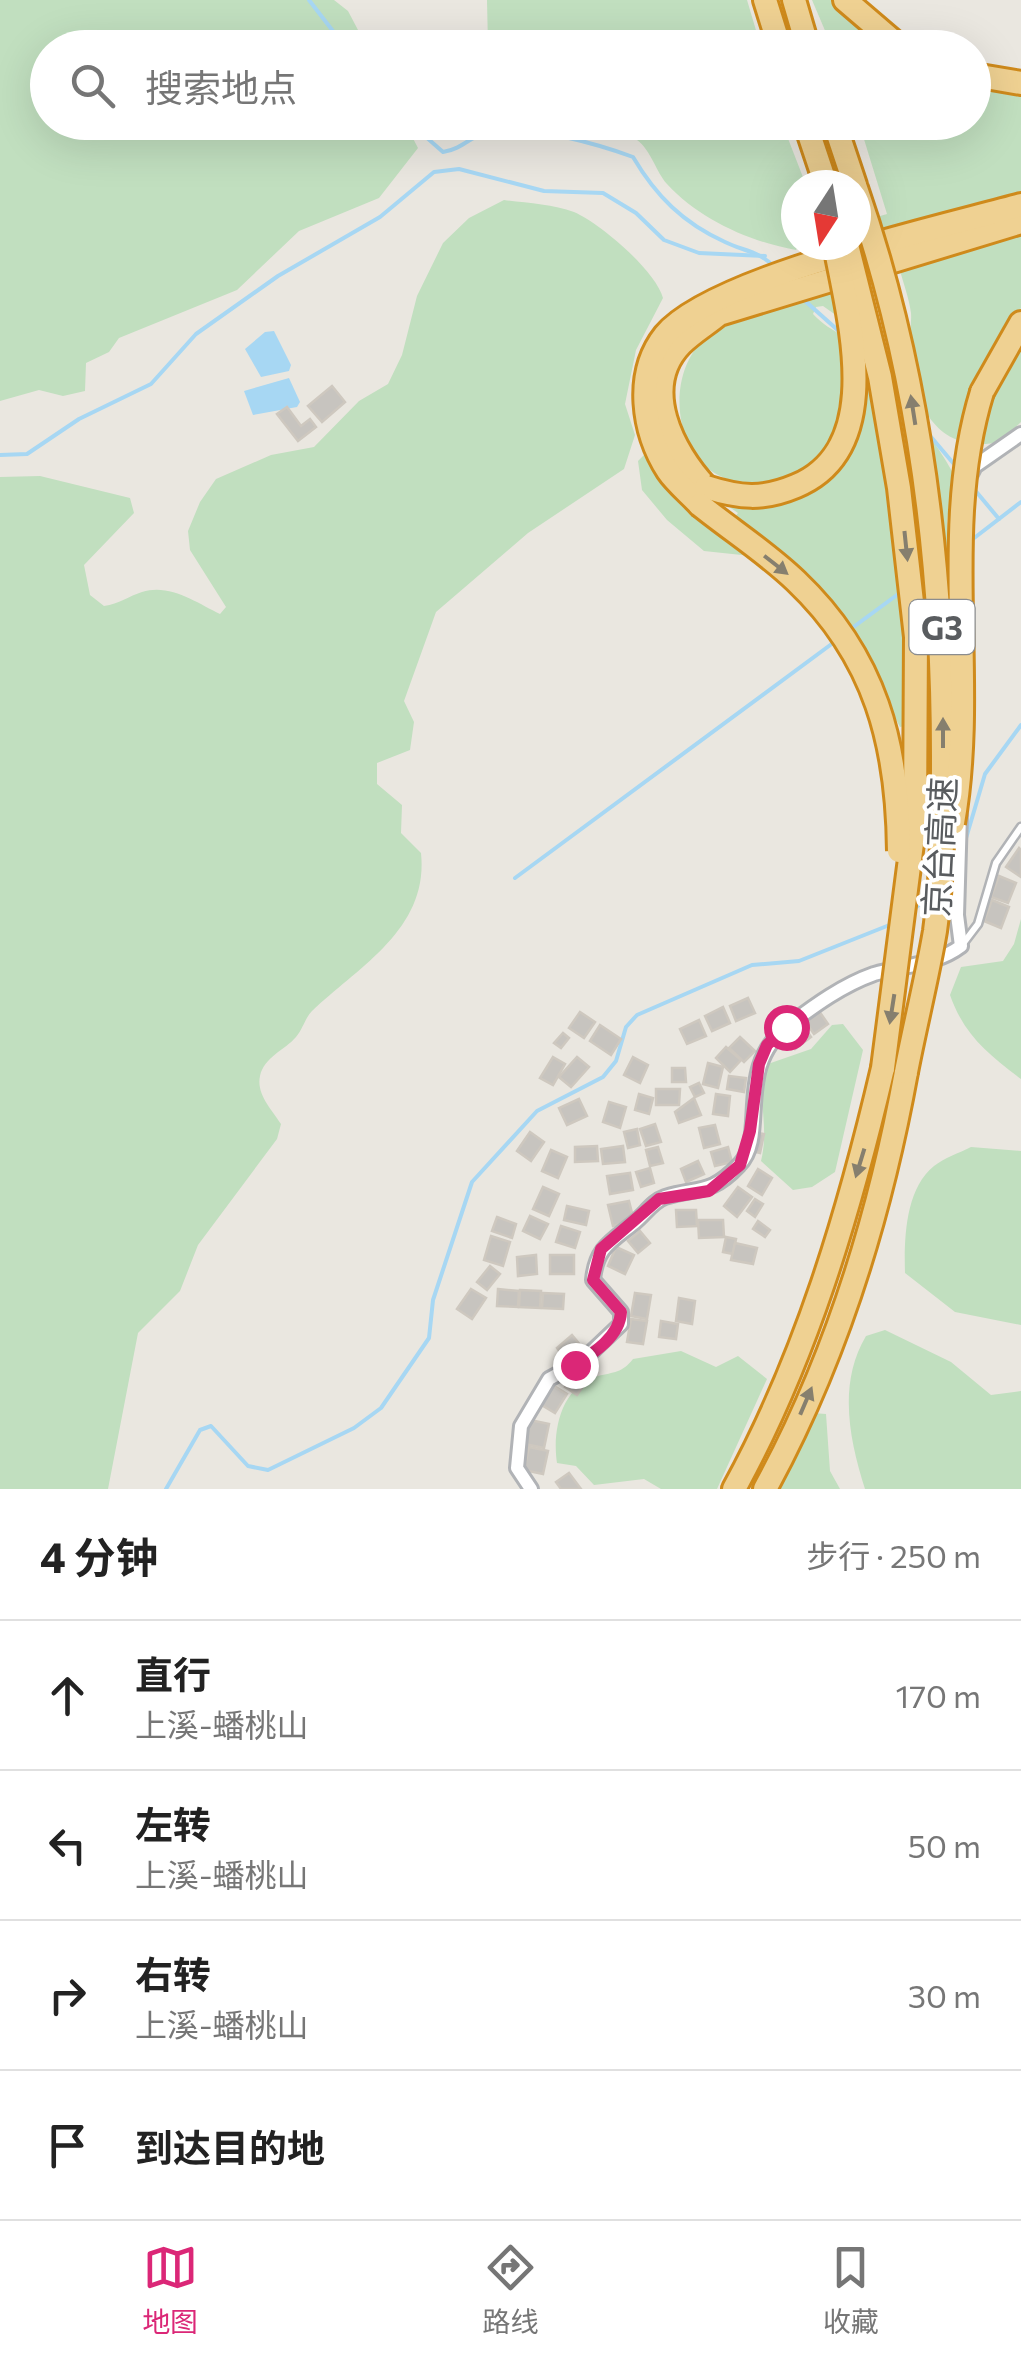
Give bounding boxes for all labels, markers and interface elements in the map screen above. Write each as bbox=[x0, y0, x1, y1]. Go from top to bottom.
search box bbox=[30, 30, 991, 140]
icon: search bbox=[65, 58, 120, 113]
text: 搜索地点 bbox=[145, 63, 297, 110]
north arrow bbox=[781, 170, 871, 260]
one-way arrow bbox=[905, 394, 920, 425]
one-way arrow bbox=[898, 531, 914, 563]
one-way arrow bbox=[764, 554, 789, 575]
road number: G3 bbox=[910, 600, 974, 654]
one-way arrow bbox=[935, 717, 951, 749]
street label: 京台高速 bbox=[913, 776, 963, 918]
one-way arrow bbox=[884, 994, 899, 1026]
route start bbox=[764, 1005, 810, 1051]
one-way arrow bbox=[852, 1148, 867, 1179]
route end bbox=[553, 1343, 599, 1389]
one-way arrow bbox=[799, 1386, 815, 1416]
text: 4 分钟 bbox=[40, 1530, 158, 1582]
text: 步行 · 250 m bbox=[806, 1535, 981, 1575]
text: 直行 bbox=[135, 1650, 211, 1697]
icon: ahead bbox=[40, 1668, 95, 1723]
text: 170 m bbox=[896, 1675, 981, 1715]
text: 上溪-蟠桃山 bbox=[135, 1704, 309, 1744]
text: 左转 bbox=[135, 1800, 211, 1847]
icon: left bbox=[40, 1818, 95, 1873]
text: 50 m bbox=[908, 1825, 981, 1865]
text: 上溪-蟠桃山 bbox=[135, 1854, 309, 1894]
text: 右转 bbox=[135, 1950, 211, 1997]
icon: right bbox=[40, 1968, 95, 2023]
text: 30 m bbox=[908, 1975, 981, 2015]
text: 上溪-蟠桃山 bbox=[135, 2004, 309, 2044]
icon: arrive bbox=[40, 2118, 95, 2173]
text: 到达目的地 bbox=[135, 2123, 325, 2170]
tab: 地图 bbox=[142, 2240, 198, 2340]
tab: 路线 bbox=[482, 2240, 539, 2340]
tab: 收藏 bbox=[823, 2240, 879, 2340]

